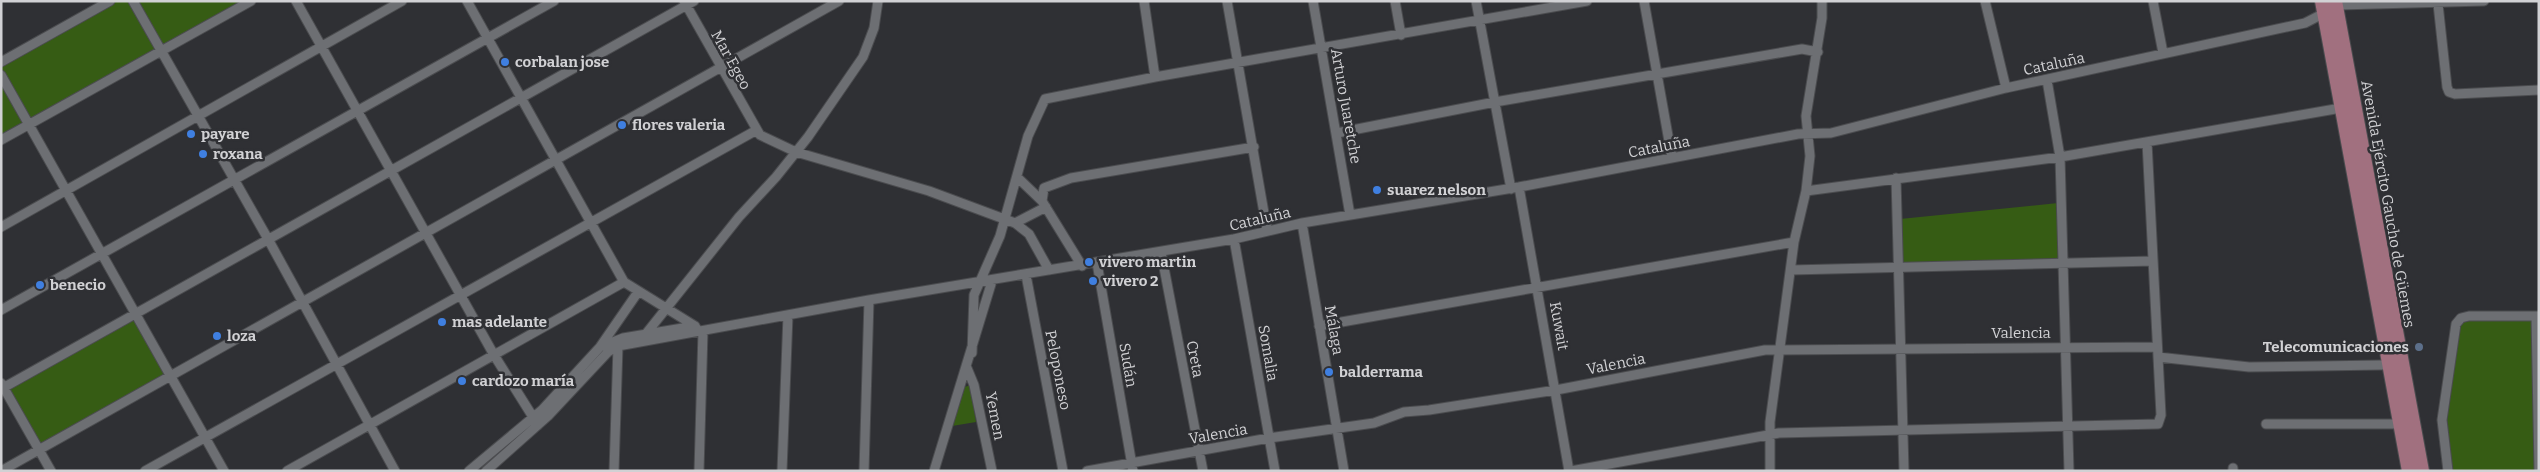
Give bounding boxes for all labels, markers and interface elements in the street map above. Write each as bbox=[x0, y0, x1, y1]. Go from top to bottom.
street label: Mar Egeo bbox=[707, 27, 755, 93]
street label: Arturo Juaretche bbox=[1327, 47, 1365, 165]
street label: Cataluña bbox=[2022, 49, 2086, 79]
place label: corbalan jose bbox=[515, 53, 609, 71]
marker: corbalan jose bbox=[499, 56, 511, 68]
street label: Avenida Ejército Gaucho de Güemes bbox=[2357, 79, 2419, 329]
place label: flores valeria bbox=[632, 116, 726, 134]
marker: flores valeria bbox=[616, 119, 628, 131]
place label: payare bbox=[201, 125, 250, 143]
marker: payare bbox=[185, 128, 197, 140]
street label: Cataluña bbox=[1627, 132, 1691, 162]
place label: roxana bbox=[213, 145, 263, 163]
marker: roxana bbox=[197, 148, 209, 160]
place label: suarez nelson bbox=[1387, 181, 1486, 199]
marker: suarez nelson bbox=[1371, 184, 1383, 196]
street label: Cataluña bbox=[1228, 203, 1292, 235]
place label: vivero martin bbox=[1098, 253, 1196, 271]
marker: vivero martin bbox=[1083, 256, 1095, 268]
place label: vivero 2 bbox=[1102, 272, 1158, 290]
marker: vivero 2 bbox=[1087, 275, 1099, 287]
place label: benecio bbox=[50, 276, 106, 294]
marker: benecio bbox=[34, 279, 46, 291]
street label: Kuwait bbox=[1546, 300, 1572, 352]
street label: Málaga bbox=[1321, 304, 1347, 356]
place label: mas adelante bbox=[452, 313, 547, 331]
marker: mas adelante bbox=[436, 316, 448, 328]
street label: Somalia bbox=[1254, 323, 1282, 383]
street label: Valencia bbox=[1991, 324, 2051, 342]
place label: loza bbox=[227, 327, 257, 345]
street label: Peloponeso bbox=[1041, 329, 1075, 411]
marker: loza bbox=[211, 330, 223, 342]
place label: Telecomunicaciones bbox=[2263, 338, 2409, 356]
street label: Creta bbox=[1183, 339, 1207, 379]
marker: Telecomunicaciones bbox=[2413, 341, 2425, 353]
street label: Sudán bbox=[1115, 342, 1141, 389]
street label: Valencia bbox=[1585, 350, 1647, 378]
place label: balderrama bbox=[1339, 363, 1423, 381]
marker: balderrama bbox=[1323, 366, 1335, 378]
place label: cardozo maría bbox=[472, 372, 575, 390]
marker: cardozo maría bbox=[456, 375, 468, 387]
street label: Yemen bbox=[982, 390, 1009, 442]
street label: Valencia bbox=[1187, 420, 1249, 448]

